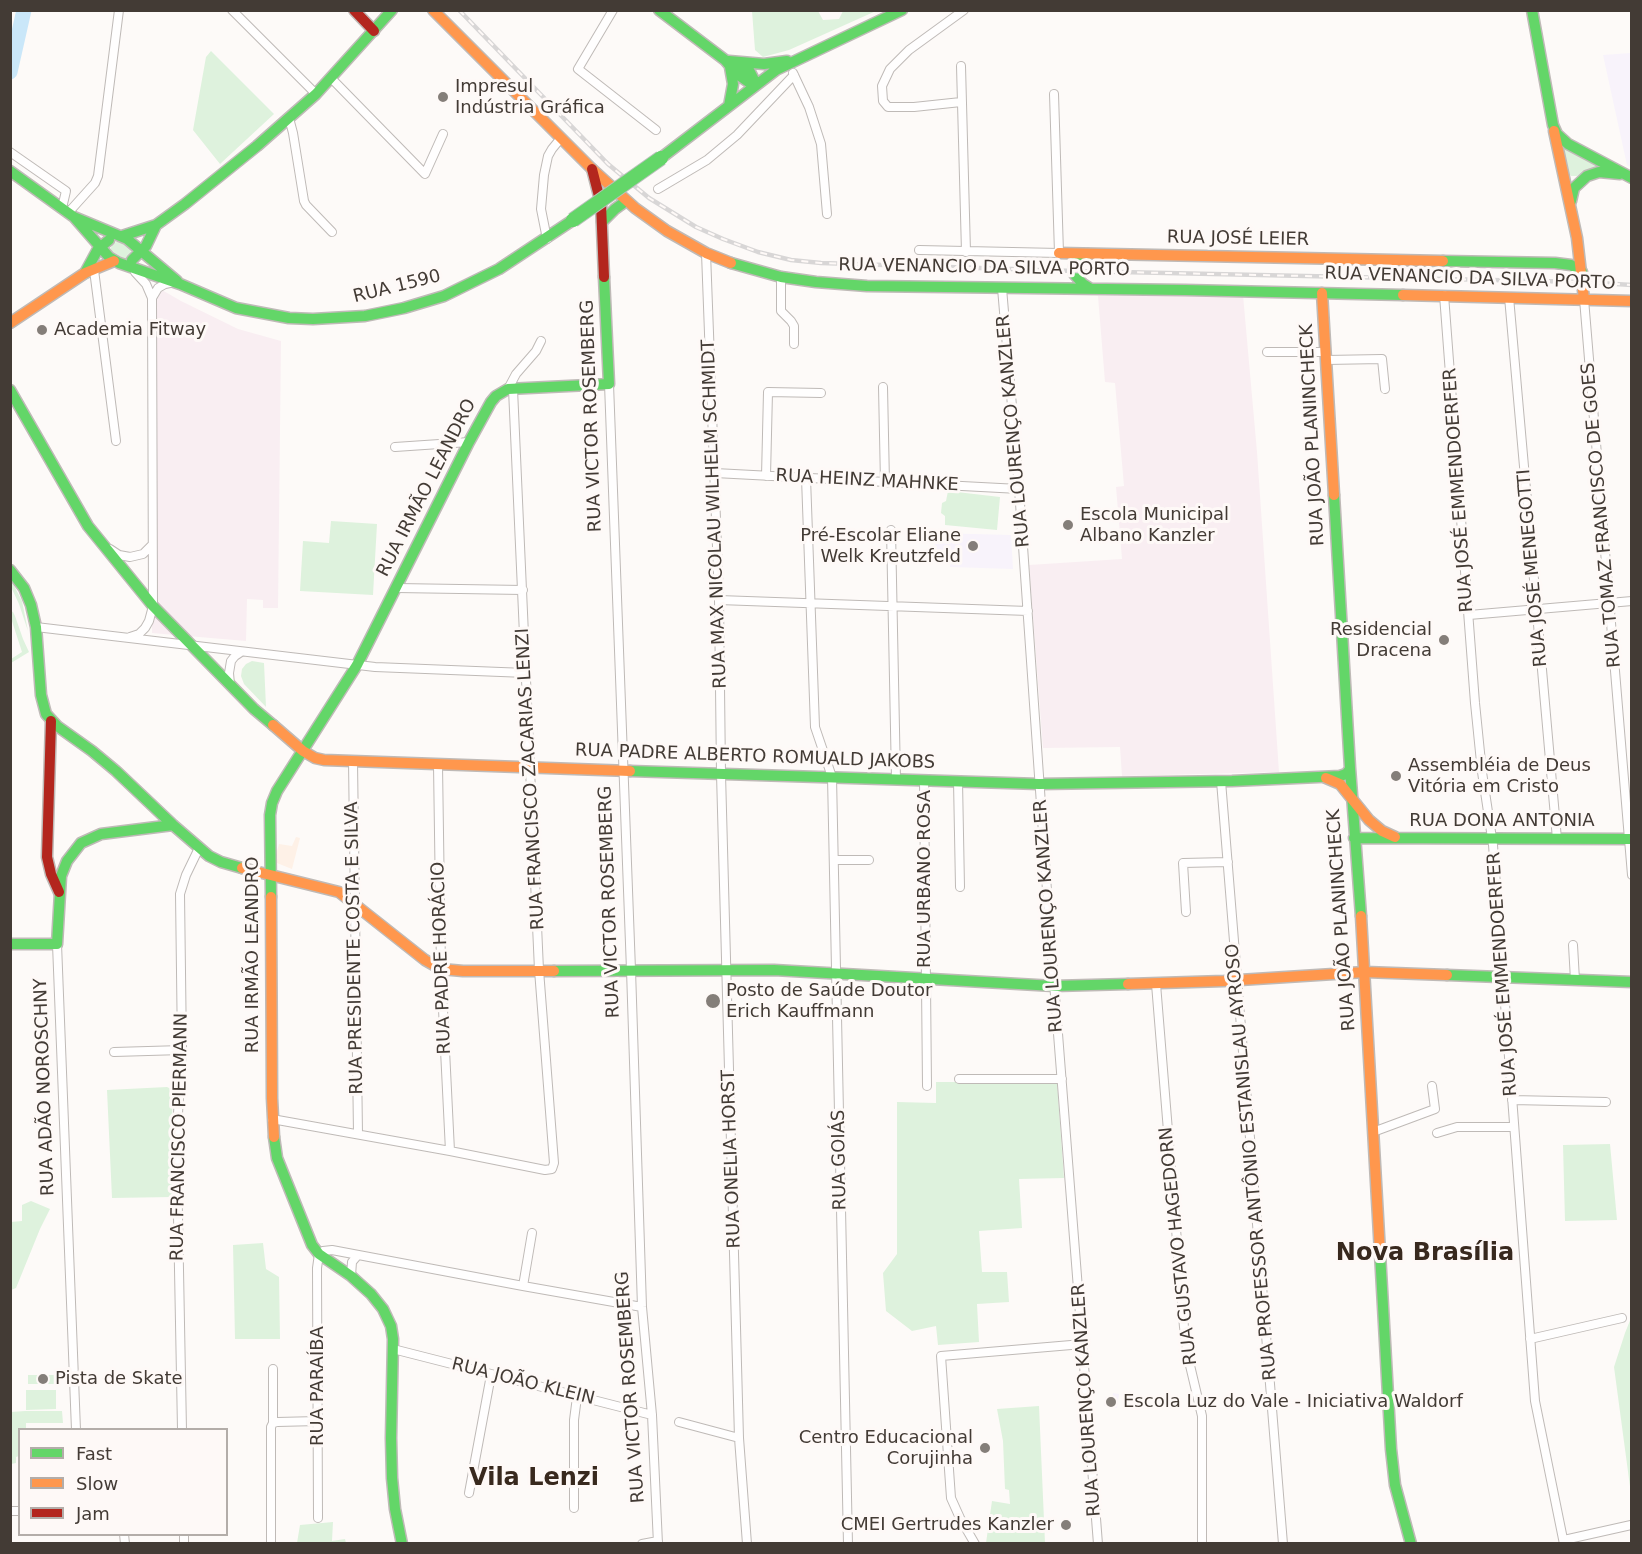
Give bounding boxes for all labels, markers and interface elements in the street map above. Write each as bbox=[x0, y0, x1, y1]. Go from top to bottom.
place label: Impresul Indústria Gráfica bbox=[455, 76, 605, 118]
marker: Impresul Indústria Gráfica bbox=[436, 90, 450, 104]
street label: RUA JOSÉ LEIER bbox=[1167, 227, 1309, 251]
street label: RUA VENANCIO DA SILVA PORTO bbox=[838, 255, 1130, 281]
street label: RUA VENANCIO DA SILVA PORTO bbox=[1324, 263, 1616, 295]
street label: RUA 1590 bbox=[351, 266, 443, 308]
street label: RUA VICTOR ROSEMBERG bbox=[577, 299, 607, 533]
street label: RUA LOURENÇO KANZLER bbox=[993, 314, 1035, 548]
place label: Academia Fitway bbox=[54, 319, 206, 341]
marker: Academia Fitway bbox=[35, 323, 49, 337]
street label: RUA JOÃO PLANINCHECK bbox=[1296, 323, 1330, 547]
street label: RUA MAX NICOLAU WILHELM SCHMIDT bbox=[698, 339, 732, 689]
street label: RUA TOMAZ FRANCISCO DE GOES bbox=[1578, 361, 1626, 669]
street label: RUA JOSÉ EMMENDOERFER bbox=[1440, 367, 1478, 613]
street label: RUA IRMÃO LEANDRO bbox=[373, 395, 481, 581]
street label: RUA HEINZ MAHNKE bbox=[775, 465, 959, 497]
street label: RUA JOSÉ MENEGOTTI bbox=[1514, 468, 1552, 668]
place label: Escola Municipal Albano Kanzler bbox=[1080, 504, 1229, 546]
marker: Escola Municipal Albano Kanzler bbox=[1061, 518, 1075, 532]
place label: Pré-Escolar Eliane Welk Kreutzfeld bbox=[800, 525, 961, 568]
marker: Pré-Escolar Eliane Welk Kreutzfeld bbox=[966, 539, 980, 553]
place label: Residencial Dracena bbox=[1330, 619, 1432, 662]
street label: RUA FRANCISCO ZACARIAS LENZI bbox=[512, 627, 550, 931]
marker: Residencial Dracena bbox=[1437, 633, 1451, 647]
street label: RUA PADRE ALBERTO ROMUALD JAKOBS bbox=[575, 740, 935, 774]
place label: Assembléia de Deus Vitória em Cristo bbox=[1408, 755, 1591, 798]
marker: Assembléia de Deus Vitória em Cristo bbox=[1389, 769, 1403, 783]
street label: RUA VICTOR ROSEMBERG bbox=[595, 785, 625, 1019]
street label: RUA URBANO ROSA bbox=[914, 790, 936, 968]
street label: RUA LOURENÇO KANZLER bbox=[1030, 799, 1068, 1033]
street label: RUA PRESIDENTE COSTA E SILVA bbox=[342, 801, 368, 1095]
street label: RUA JOÃO PLANINCHECK bbox=[1323, 808, 1361, 1032]
street label: RUA DONA ANTONIA bbox=[1409, 810, 1595, 832]
street label: RUA JOSÉ EMMENDOERFER bbox=[1484, 851, 1522, 1097]
street label: RUA IRMÃO LEANDRO bbox=[242, 857, 264, 1053]
street label: RUA PADRE HORÁCIO bbox=[428, 861, 456, 1055]
street label: RUA PROFESSOR ANTÔNIO ESTANISLAU AYROSO bbox=[1222, 943, 1282, 1381]
street label: RUA ADÃO NOROSCHNY bbox=[30, 978, 60, 1196]
place label: Posto de Saúde Doutor Erich Kauffmann bbox=[726, 980, 932, 1022]
marker: Posto de Saúde Doutor Erich Kauffmann bbox=[704, 992, 722, 1010]
street label: RUA FRANCISCO PIERMANN bbox=[167, 1013, 193, 1261]
street label: RUA ONELIA HORST bbox=[718, 1069, 746, 1249]
street label: RUA GOIÁS bbox=[828, 1109, 852, 1211]
street label: RUA GUSTAVO HAGEDORN bbox=[1156, 1126, 1202, 1366]
district label: Nova Brasília bbox=[1336, 1240, 1514, 1268]
street label: RUA VICTOR ROSEMBERG bbox=[612, 1270, 650, 1504]
street label: RUA LOURENÇO KANZLER bbox=[1068, 1283, 1106, 1517]
street label: RUA PARAÍBA bbox=[307, 1326, 329, 1446]
street label: RUA JOÃO KLEIN bbox=[449, 1354, 597, 1410]
place label: Pista de Skate bbox=[55, 1368, 183, 1390]
marker: Pista de Skate bbox=[36, 1372, 50, 1386]
place label: Escola Luz do Vale - Iniciativa Waldorf bbox=[1123, 1391, 1463, 1413]
marker: Escola Luz do Vale - Iniciativa Waldorf bbox=[1104, 1395, 1118, 1409]
place label: Centro Educacional Corujinha bbox=[799, 1427, 973, 1470]
legend bbox=[18, 1428, 228, 1536]
marker: Centro Educacional Corujinha bbox=[978, 1441, 992, 1455]
text: Fast bbox=[76, 1443, 112, 1464]
district label: Vila Lenzi bbox=[469, 1465, 599, 1493]
text: Slow bbox=[76, 1473, 118, 1494]
text: Jam bbox=[76, 1503, 110, 1524]
place label: CMEI Gertrudes Kanzler bbox=[841, 1514, 1054, 1536]
marker: CMEI Gertrudes Kanzler bbox=[1059, 1518, 1073, 1532]

